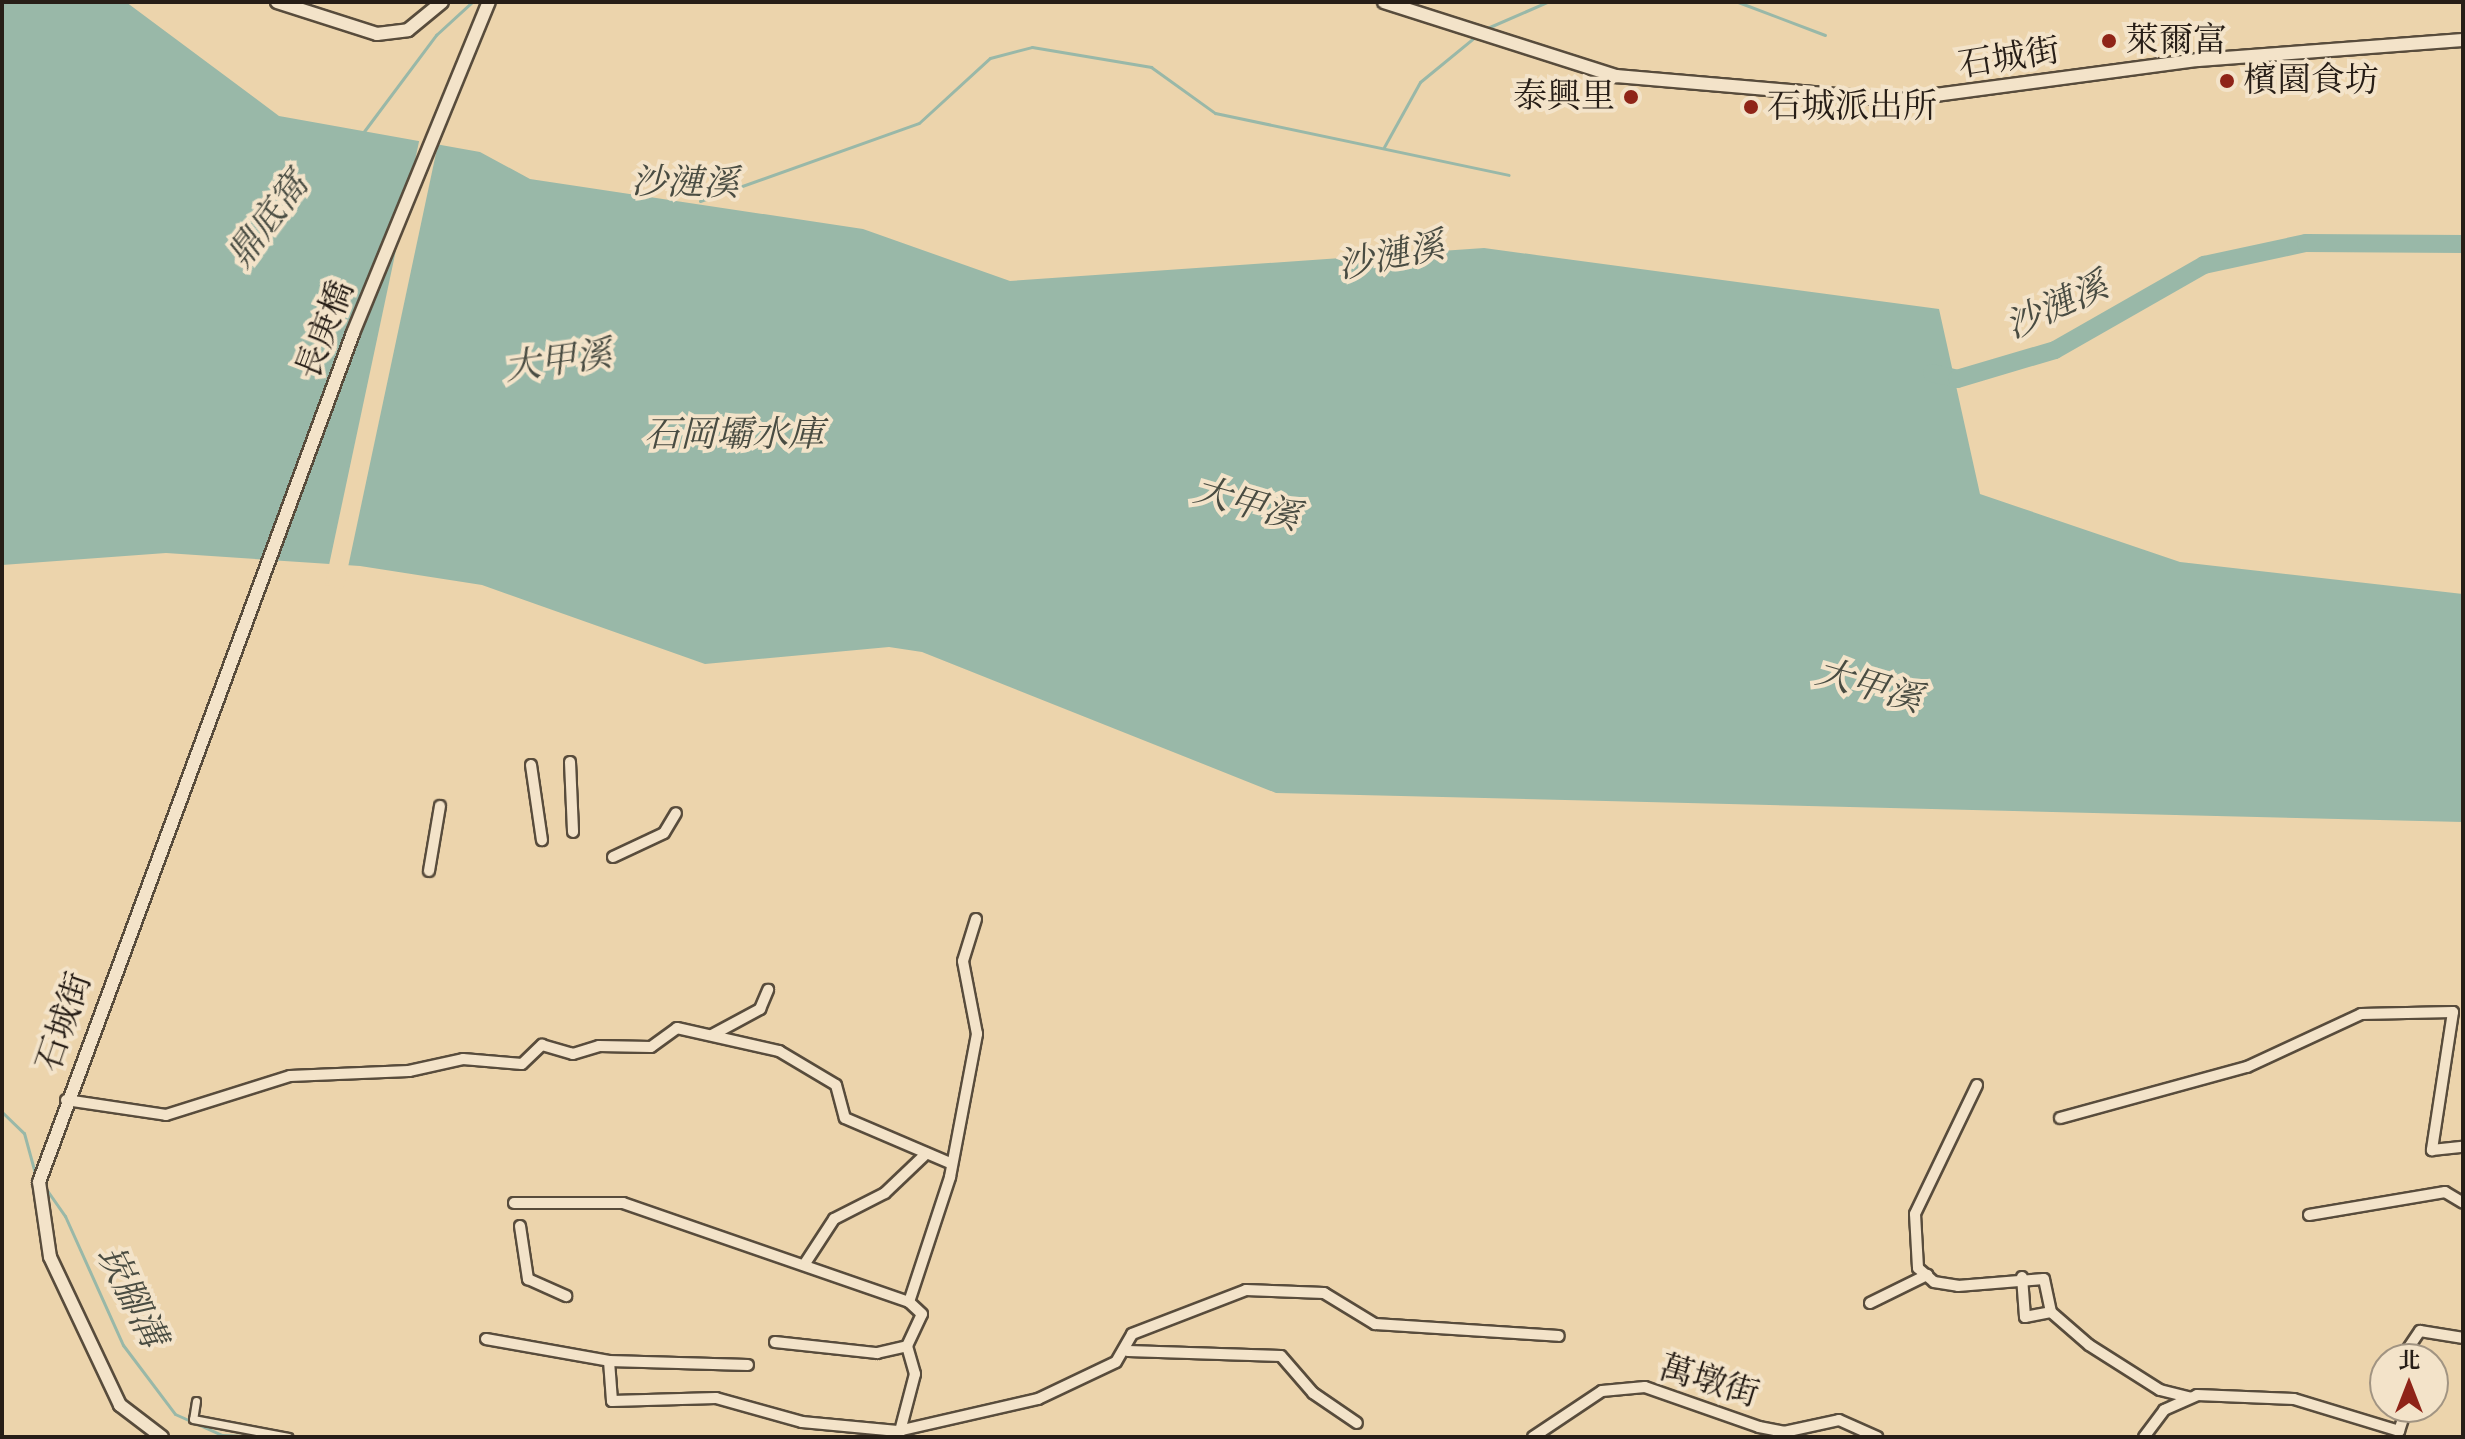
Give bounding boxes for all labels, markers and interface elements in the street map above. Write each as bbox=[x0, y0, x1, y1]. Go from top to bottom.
place label: 萊爾富 bbox=[2125, 21, 2227, 61]
street label: 石城街 bbox=[1955, 30, 2063, 86]
marker: 萊爾富 bbox=[2100, 32, 2118, 50]
place label: 檳園食坊 bbox=[2243, 61, 2379, 101]
marker: 檳園食坊 bbox=[2218, 72, 2236, 90]
place label: 泰興里 bbox=[1513, 77, 1615, 117]
place label: 石城派出所 bbox=[1767, 87, 1937, 127]
marker: 泰興里 bbox=[1622, 88, 1640, 106]
marker: 石城派出所 bbox=[1742, 98, 1760, 116]
water label: 沙漣溪 bbox=[631, 160, 739, 206]
water label: 鼎底窩 bbox=[218, 164, 318, 276]
water label: 沙漣溪 bbox=[1334, 224, 1448, 288]
water label: 沙漣溪 bbox=[1999, 264, 2115, 348]
street label: 長庚橋 bbox=[288, 275, 362, 385]
water label: 大甲溪 bbox=[502, 332, 614, 390]
water label: 石岡壩水庫 bbox=[644, 413, 824, 457]
water label: 大甲溪 bbox=[1189, 468, 1305, 540]
water label: 大甲溪 bbox=[1811, 650, 1927, 722]
street label: 石城街 bbox=[28, 967, 100, 1077]
water label: 崁腳溝 bbox=[87, 1238, 175, 1354]
north arrow bbox=[2369, 1343, 2449, 1423]
street label: 萬墩街 bbox=[1654, 1347, 1764, 1415]
text: 北 bbox=[2398, 1347, 2420, 1375]

